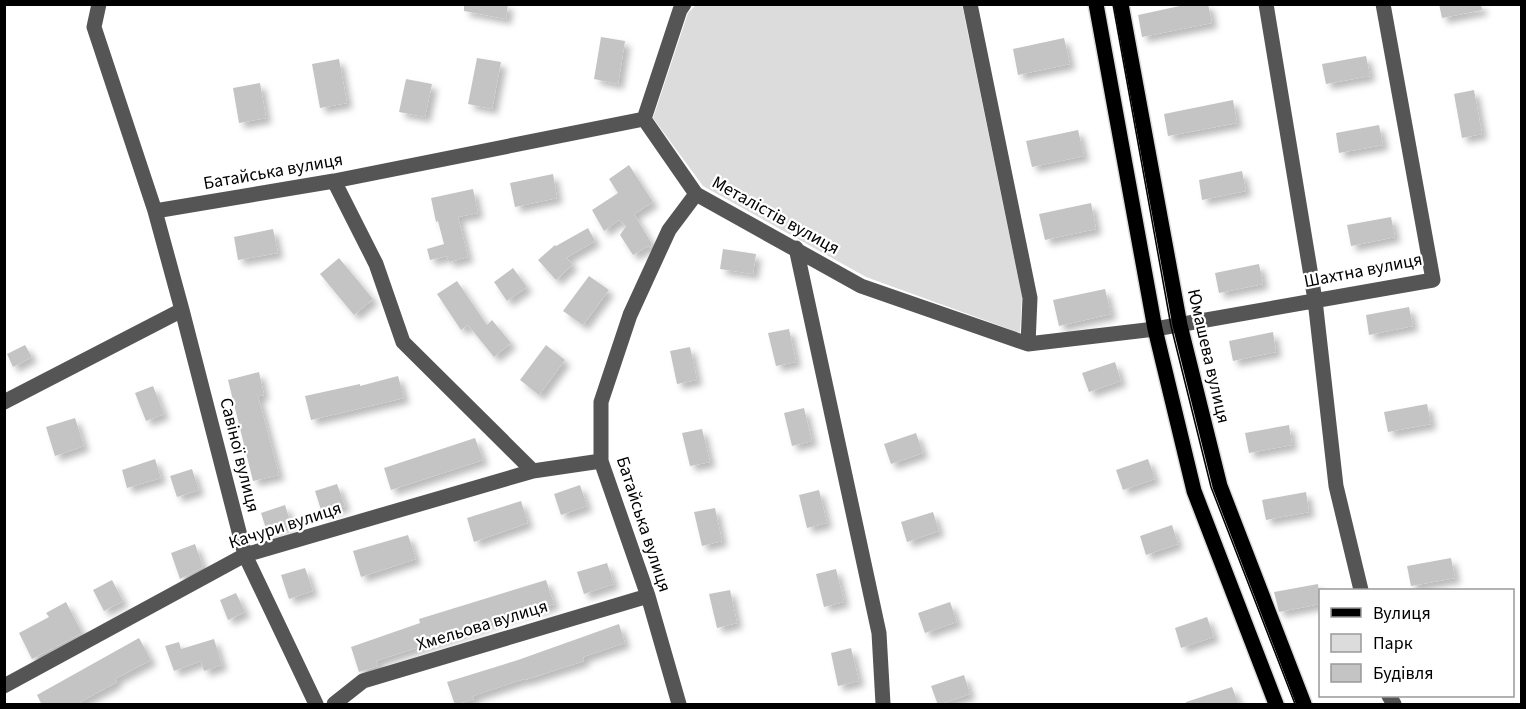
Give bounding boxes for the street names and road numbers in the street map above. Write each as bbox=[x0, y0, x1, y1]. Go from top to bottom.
street label: Батайська вулиця bbox=[201, 147, 345, 196]
street label: Металістів вулиця bbox=[707, 170, 844, 261]
street label: Шахтна вулиця bbox=[1302, 247, 1424, 294]
street label: Юмашева вулиця bbox=[1181, 286, 1236, 426]
street label: Савіної вулиця bbox=[213, 395, 266, 515]
street label: Батайська вулиця bbox=[610, 453, 677, 595]
street label: Качури вулиця bbox=[226, 495, 345, 555]
street label: Хмельова вулиця bbox=[414, 594, 551, 657]

